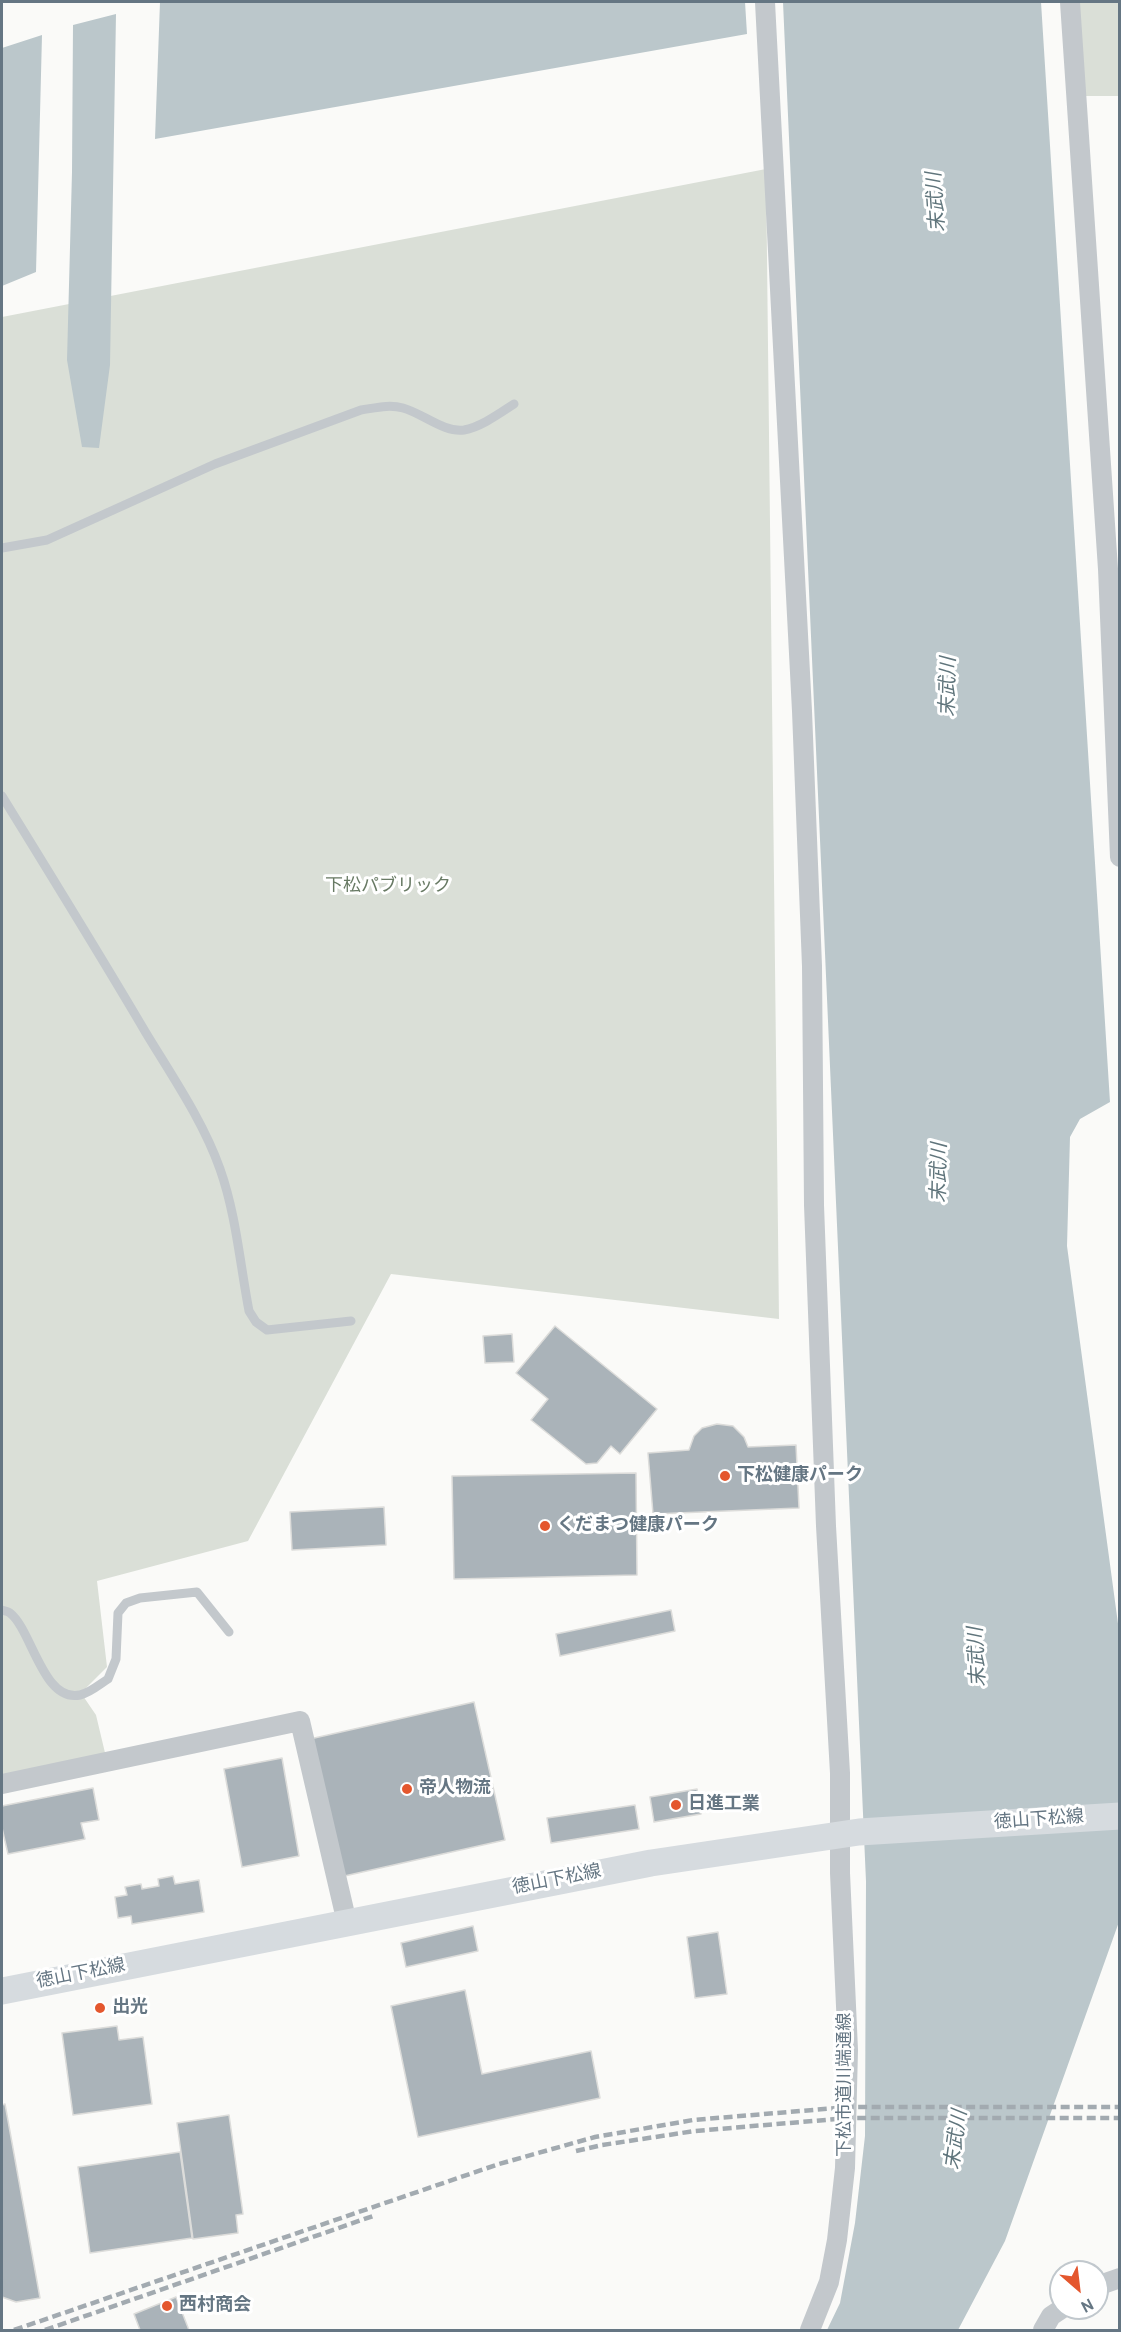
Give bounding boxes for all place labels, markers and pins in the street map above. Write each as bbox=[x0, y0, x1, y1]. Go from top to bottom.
place label: 下松健康パーク bbox=[737, 1465, 863, 1487]
marker: 下松健康パーク bbox=[718, 1469, 732, 1483]
place label: くだまつ健康パーク bbox=[557, 1515, 719, 1537]
marker: くだまつ健康パーク bbox=[538, 1519, 552, 1533]
place label: 帝人物流 bbox=[419, 1778, 491, 1800]
marker: 帝人物流 bbox=[400, 1782, 414, 1796]
place label: 日進工業 bbox=[688, 1794, 760, 1816]
marker: 日進工業 bbox=[669, 1798, 683, 1812]
place label: 出光 bbox=[112, 1997, 148, 2019]
marker: 出光 bbox=[93, 2001, 107, 2015]
place label: 西村商会 bbox=[179, 2295, 251, 2317]
marker: 西村商会 bbox=[160, 2299, 174, 2313]

